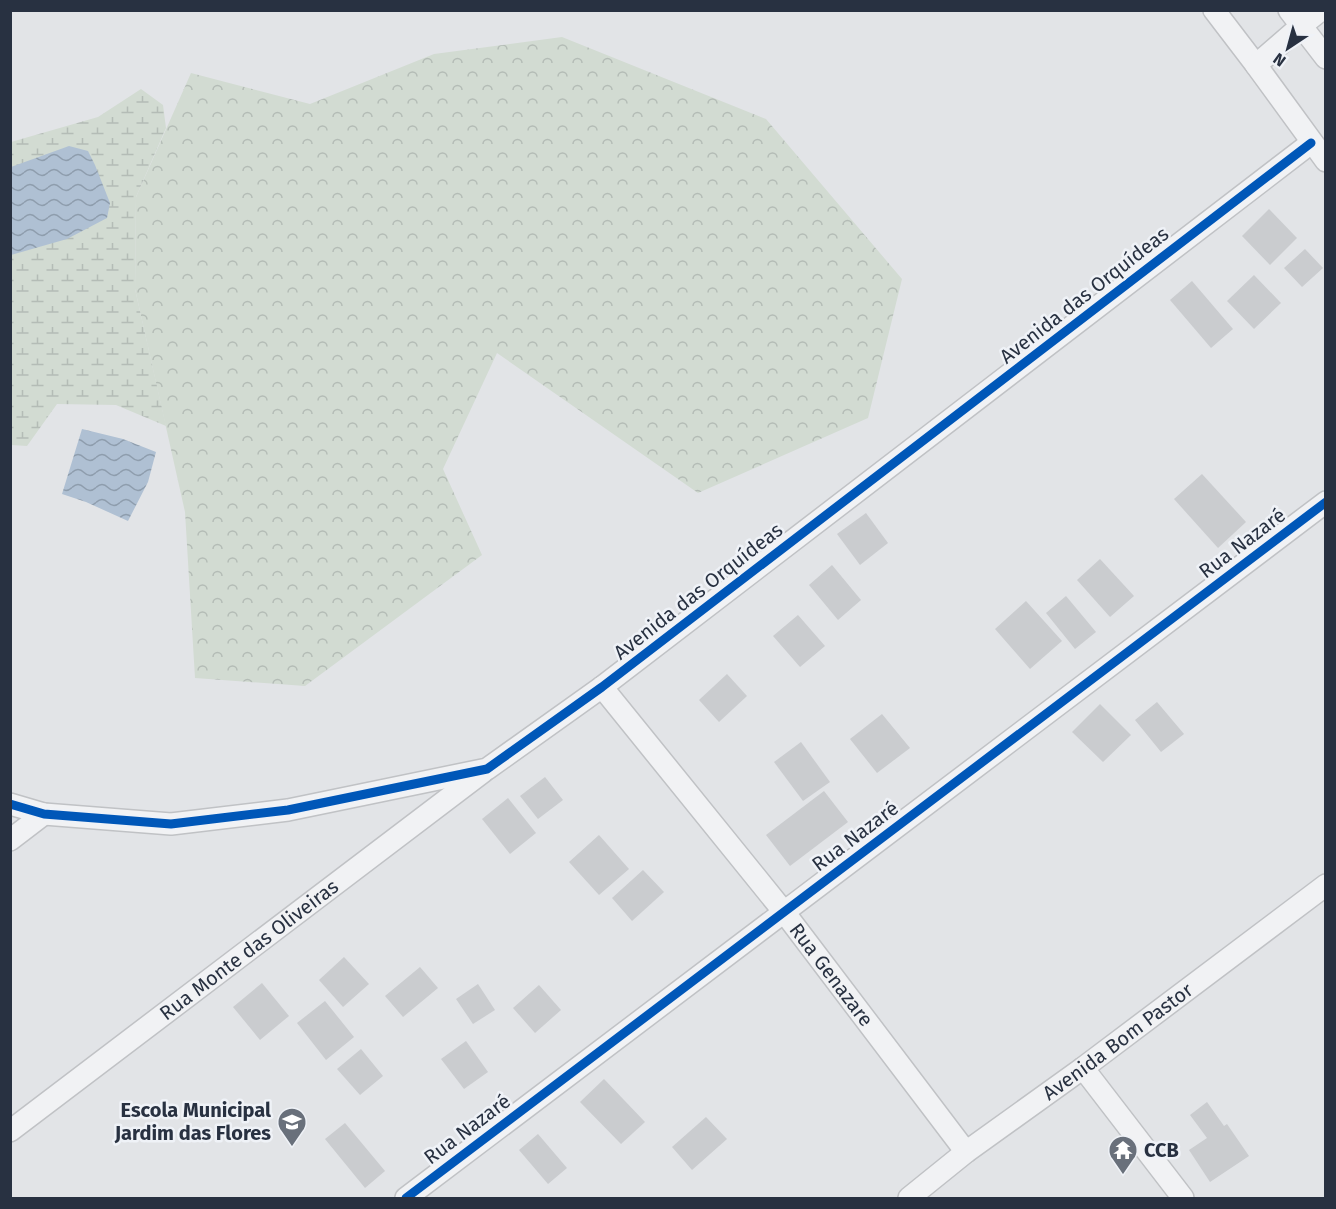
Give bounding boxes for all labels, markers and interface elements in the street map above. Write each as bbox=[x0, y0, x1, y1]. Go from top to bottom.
north arrow bbox=[1258, 18, 1318, 78]
text: N bbox=[1270, 49, 1289, 71]
street label: Avenida das Orquídeas bbox=[995, 222, 1173, 368]
street label: Rua Nazaré bbox=[1194, 503, 1290, 583]
street label: Avenida das Orquídeas bbox=[609, 518, 787, 664]
street label: Rua Nazaré bbox=[807, 796, 903, 876]
street label: Rua Monte das Oliveiras bbox=[155, 874, 343, 1025]
street label: Rua Genazare bbox=[785, 918, 878, 1031]
street label: Avenida Bom Pastor bbox=[1038, 978, 1198, 1105]
street label: Rua Nazaré bbox=[419, 1089, 515, 1169]
place label: Escola Municipal Jardim das Flores bbox=[114, 1098, 271, 1145]
school or university icon: Escola Municipal Jardim das Flores bbox=[276, 1106, 308, 1148]
temple icon: CCB bbox=[1107, 1134, 1139, 1176]
place label: CCB bbox=[1144, 1138, 1179, 1162]

